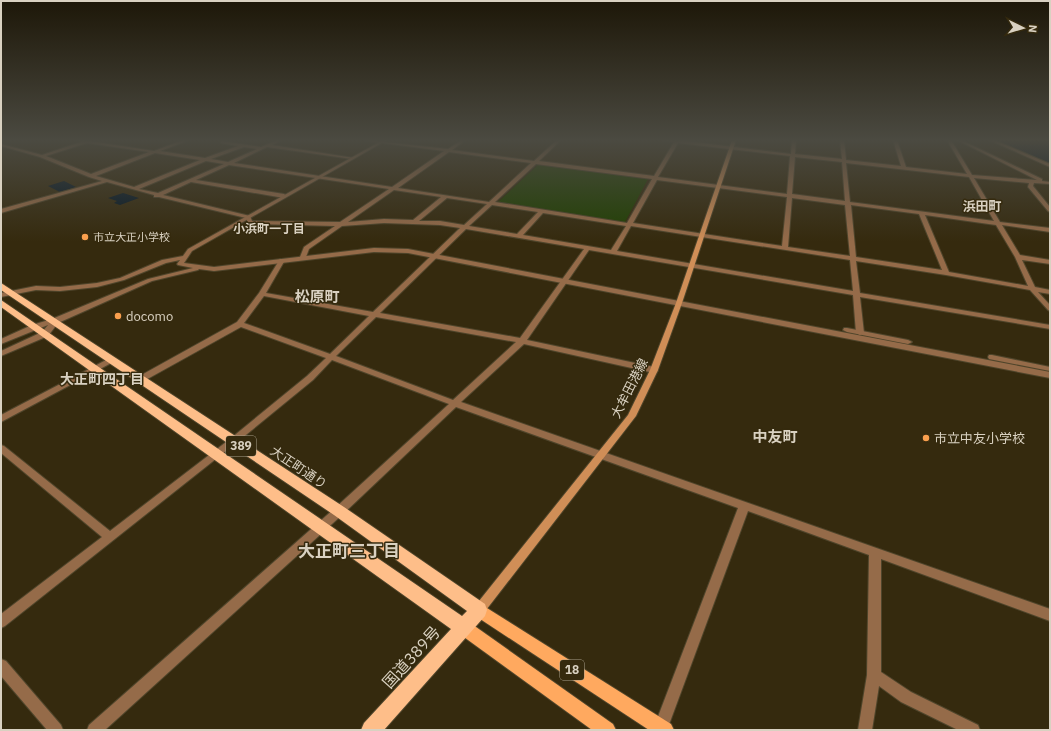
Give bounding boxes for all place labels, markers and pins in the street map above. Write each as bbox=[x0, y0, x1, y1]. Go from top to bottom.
place label: 市立大正小学校 bbox=[93, 230, 170, 244]
marker: 市立大正小学校 bbox=[80, 232, 90, 242]
place label: docomo bbox=[126, 308, 173, 325]
marker: docomo bbox=[113, 311, 123, 321]
place label: 市立中友小学校 bbox=[934, 430, 1025, 447]
marker: 市立中友小学校 bbox=[921, 433, 931, 443]

